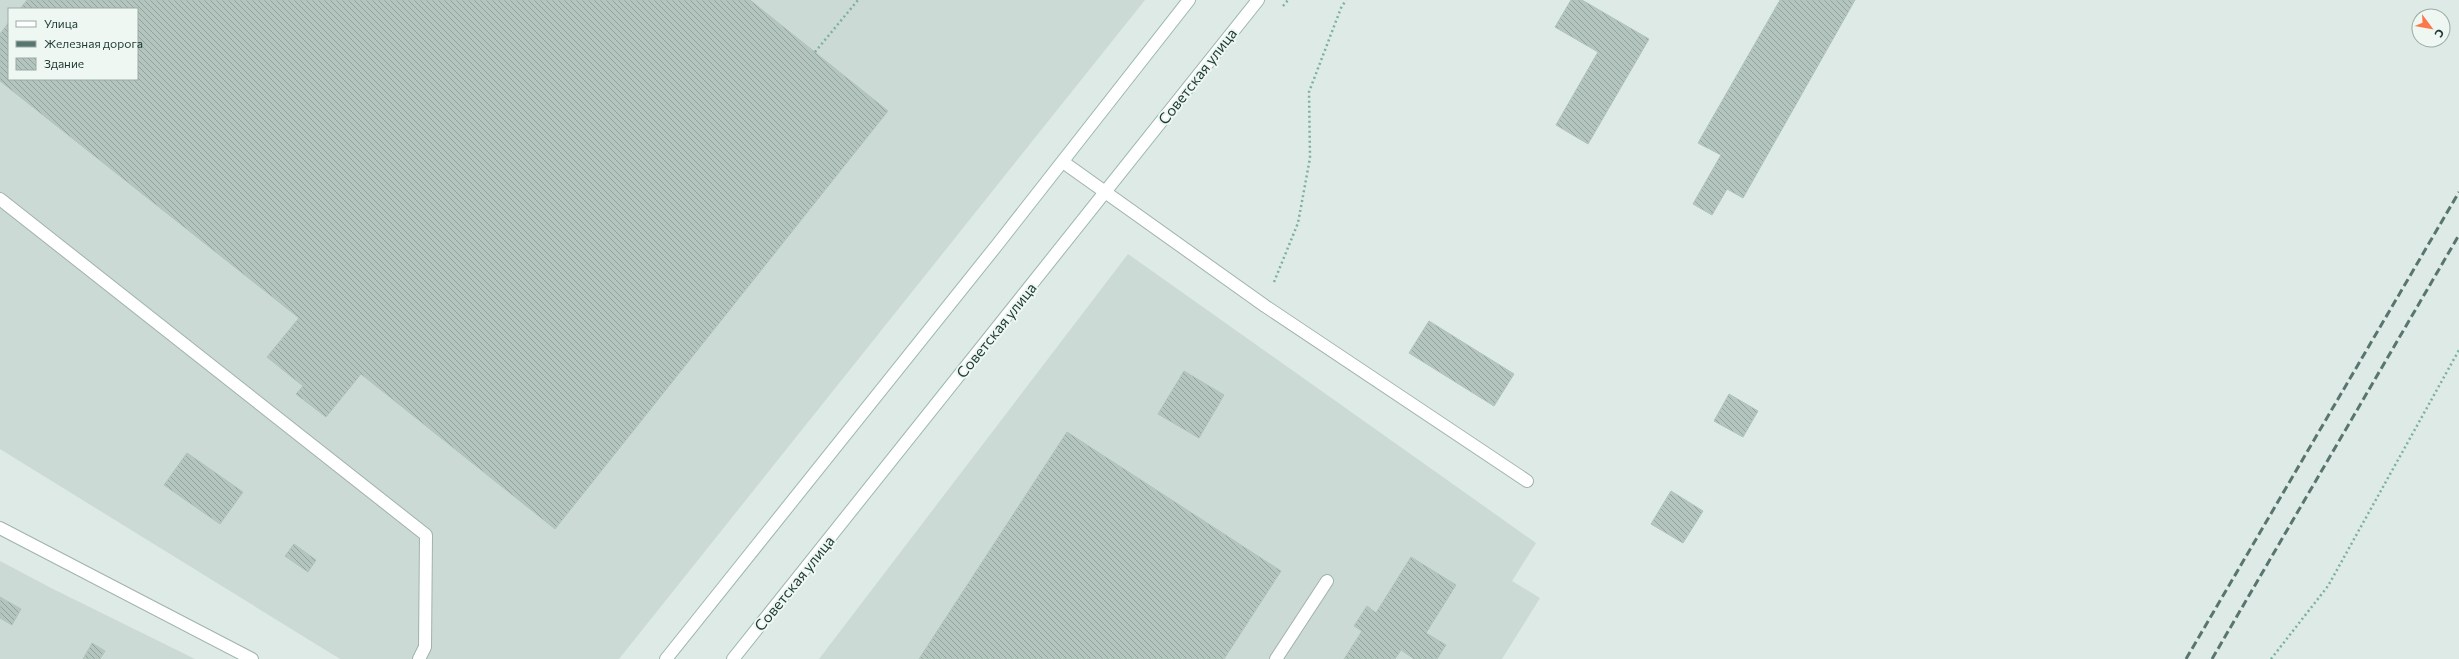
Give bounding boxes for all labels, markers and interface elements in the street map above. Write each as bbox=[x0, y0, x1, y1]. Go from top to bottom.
legend bbox=[8, 8, 138, 80]
north arrow bbox=[2411, 8, 2451, 48]
text: Улица bbox=[44, 16, 78, 30]
street label: Советская улица bbox=[1154, 24, 1240, 128]
text: С bbox=[2432, 27, 2447, 41]
text: Железная дорога bbox=[44, 36, 143, 50]
text: Здание bbox=[44, 56, 84, 70]
street label: Советская улица bbox=[952, 279, 1040, 381]
street label: Советская улица bbox=[750, 532, 838, 634]

